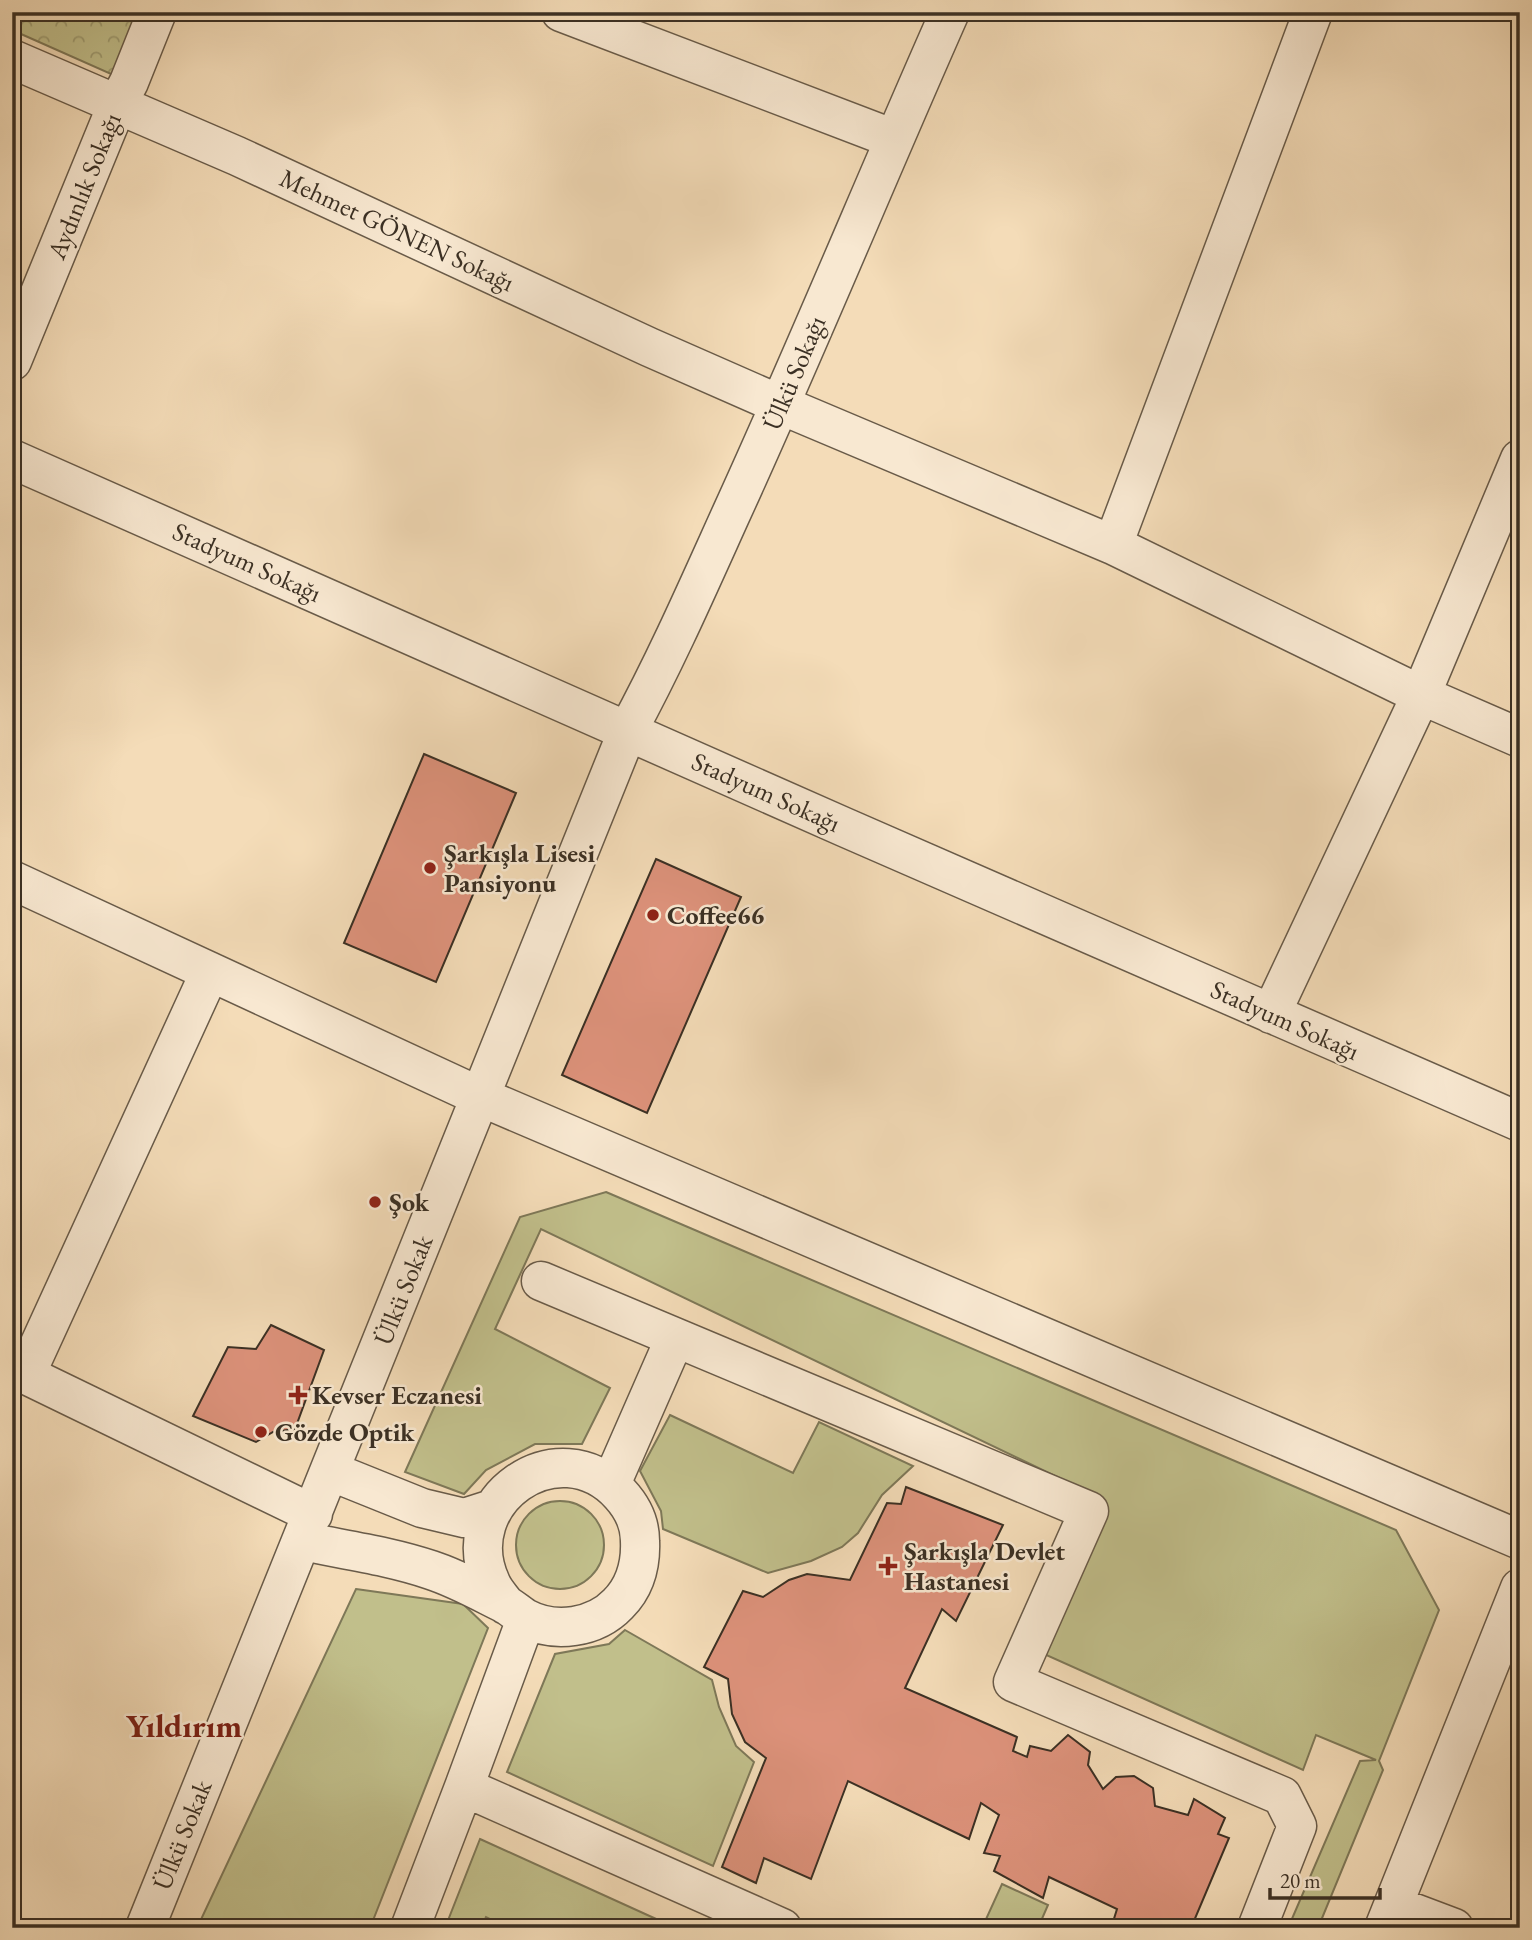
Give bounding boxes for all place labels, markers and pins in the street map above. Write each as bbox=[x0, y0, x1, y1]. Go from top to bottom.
place label: Şarkışla Lisesi Pansiyonu bbox=[444, 836, 595, 900]
marker: Şarkışla Lisesi Pansiyonu bbox=[422, 860, 438, 876]
place label: Coffee66 bbox=[667, 898, 765, 932]
marker: Coffee66 bbox=[645, 907, 661, 923]
place label: Şok bbox=[389, 1185, 430, 1219]
marker: Şok bbox=[367, 1194, 383, 1210]
place label: Kevser Eczanesi bbox=[312, 1378, 482, 1412]
marker: Kevser Eczanesi bbox=[290, 1387, 306, 1403]
place label: Gözde Optik bbox=[275, 1415, 415, 1449]
marker: Gözde Optik bbox=[253, 1424, 269, 1440]
place label: Şarkışla Devlet Hastanesi bbox=[904, 1534, 1065, 1598]
marker: Şarkışla Devlet Hastanesi bbox=[878, 1556, 898, 1576]

